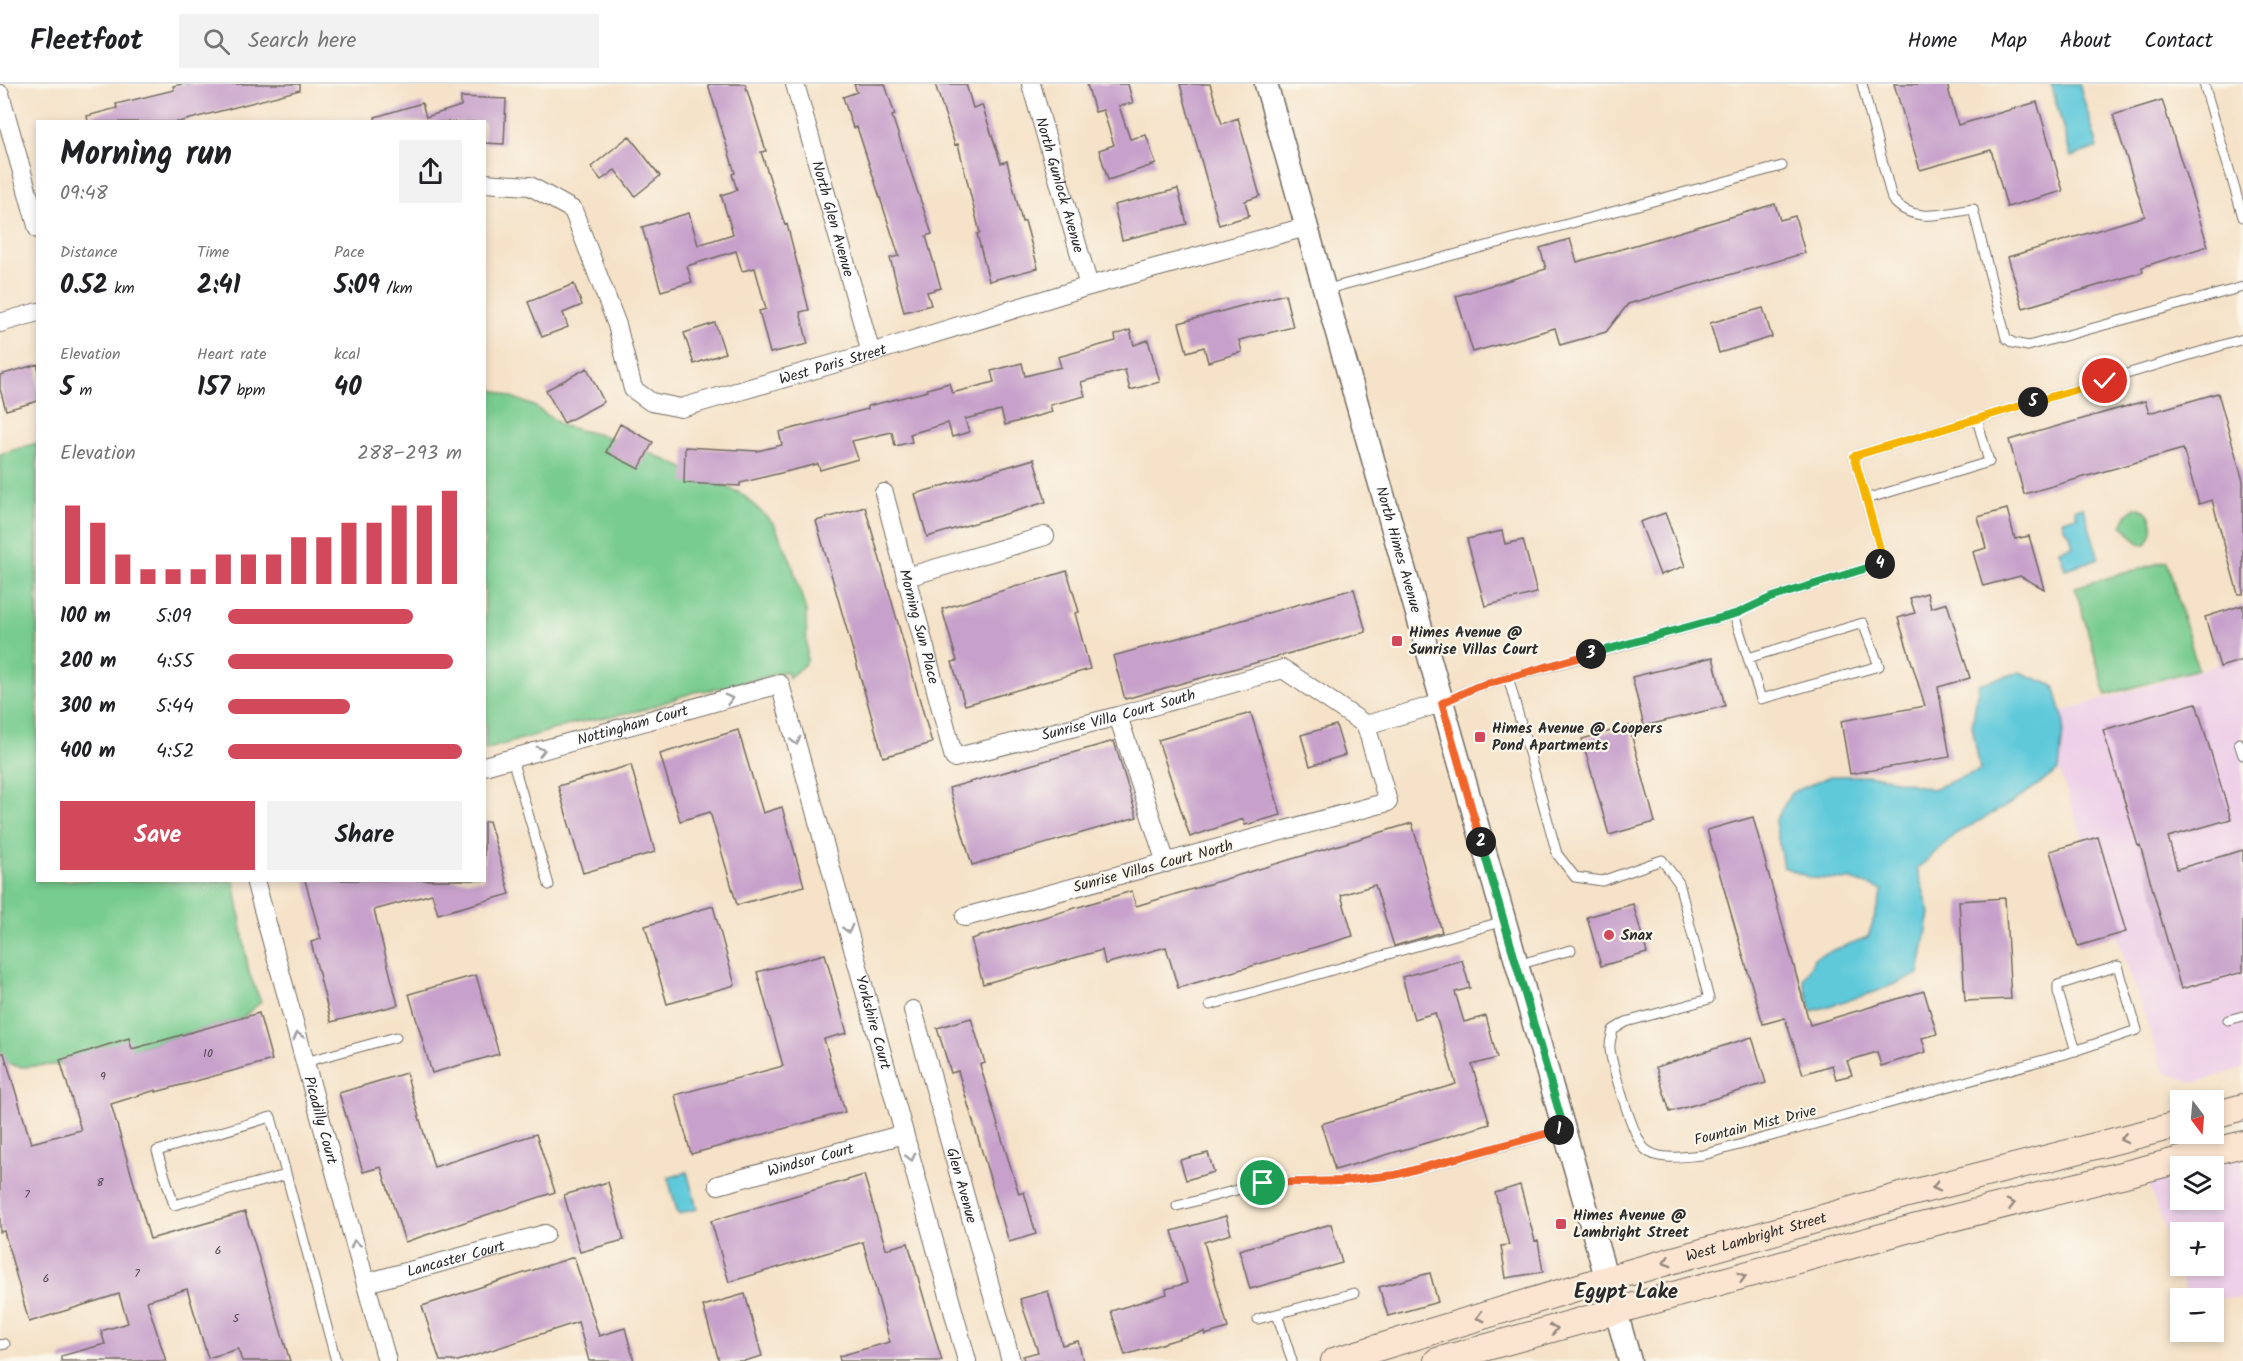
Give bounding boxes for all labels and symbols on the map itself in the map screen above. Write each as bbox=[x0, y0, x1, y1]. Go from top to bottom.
street label: North Gunlock Avenue bbox=[1028, 114, 1090, 256]
street label: North Glen Avenue bbox=[804, 158, 860, 280]
street label: West Paris Street bbox=[776, 338, 890, 392]
pin bbox=[2079, 355, 2130, 406]
pin: 5 bbox=[2018, 387, 2048, 417]
street label: North Himes Avenue bbox=[1368, 484, 1427, 616]
pin: 4 bbox=[1865, 549, 1895, 579]
street label: Morning Sun Place bbox=[892, 567, 945, 687]
place label: Himes Avenue @ Sunrise Villas Court bbox=[1409, 621, 1538, 662]
marker: Himes Avenue @ Sunrise Villas Court bbox=[1390, 634, 1404, 648]
pin: 3 bbox=[1576, 639, 1606, 669]
street label: Sunrise Villa Court South bbox=[1039, 684, 1198, 748]
one-way arrow bbox=[724, 693, 734, 706]
street label: Nottingham Court bbox=[574, 699, 691, 753]
place label: Himes Avenue @ Coopers Pond Apartments bbox=[1492, 717, 1663, 758]
marker: Himes Avenue @ Coopers Pond Apartments bbox=[1473, 730, 1487, 744]
one-way arrow bbox=[789, 735, 801, 746]
one-way arrow bbox=[536, 745, 546, 758]
pin: 2 bbox=[1466, 827, 1496, 857]
street label: Sunrise Villas Court North bbox=[1071, 834, 1236, 900]
one-way arrow bbox=[841, 923, 853, 934]
place label: Snax bbox=[1621, 924, 1653, 948]
marker: Snax bbox=[1602, 928, 1616, 942]
street label: Yorkshire Court bbox=[848, 973, 897, 1073]
one-way arrow bbox=[292, 1031, 305, 1041]
house number: 10 bbox=[203, 1044, 213, 1063]
house number: 9 bbox=[100, 1067, 106, 1086]
street label: Picadilly Court bbox=[296, 1073, 344, 1168]
north arrow bbox=[2170, 1090, 2224, 1144]
street label: Fountain Mist Drive bbox=[1692, 1099, 1819, 1153]
pin: 1 bbox=[1544, 1115, 1574, 1145]
one-way arrow bbox=[2120, 1131, 2130, 1144]
street label: Windsor Court bbox=[765, 1137, 857, 1184]
street label: Glen Avenue bbox=[939, 1145, 983, 1227]
one-way arrow bbox=[904, 1151, 916, 1162]
pin bbox=[1237, 1157, 1288, 1208]
house number: 8 bbox=[96, 1173, 104, 1192]
one-way arrow bbox=[1931, 1180, 1941, 1193]
house number: 7 bbox=[24, 1185, 30, 1204]
one-way arrow bbox=[2006, 1198, 2016, 1211]
place label: Himes Avenue @ Lambright Street bbox=[1573, 1204, 1689, 1245]
street label: West Lambright Street bbox=[1683, 1206, 1830, 1269]
marker: Himes Avenue @ Lambright Street bbox=[1554, 1217, 1568, 1231]
street label: Lancaster Court bbox=[404, 1234, 508, 1284]
one-way arrow bbox=[350, 1239, 362, 1250]
house number: 6 bbox=[215, 1241, 221, 1260]
one-way arrow bbox=[1662, 1255, 1673, 1267]
house number: 7 bbox=[134, 1264, 140, 1283]
house number: 6 bbox=[43, 1269, 49, 1288]
one-way arrow bbox=[1736, 1272, 1747, 1284]
district label: Egypt Lake bbox=[1574, 1276, 1678, 1309]
house number: 5 bbox=[233, 1309, 241, 1328]
one-way arrow bbox=[1475, 1310, 1485, 1322]
one-way arrow bbox=[1548, 1324, 1559, 1336]

